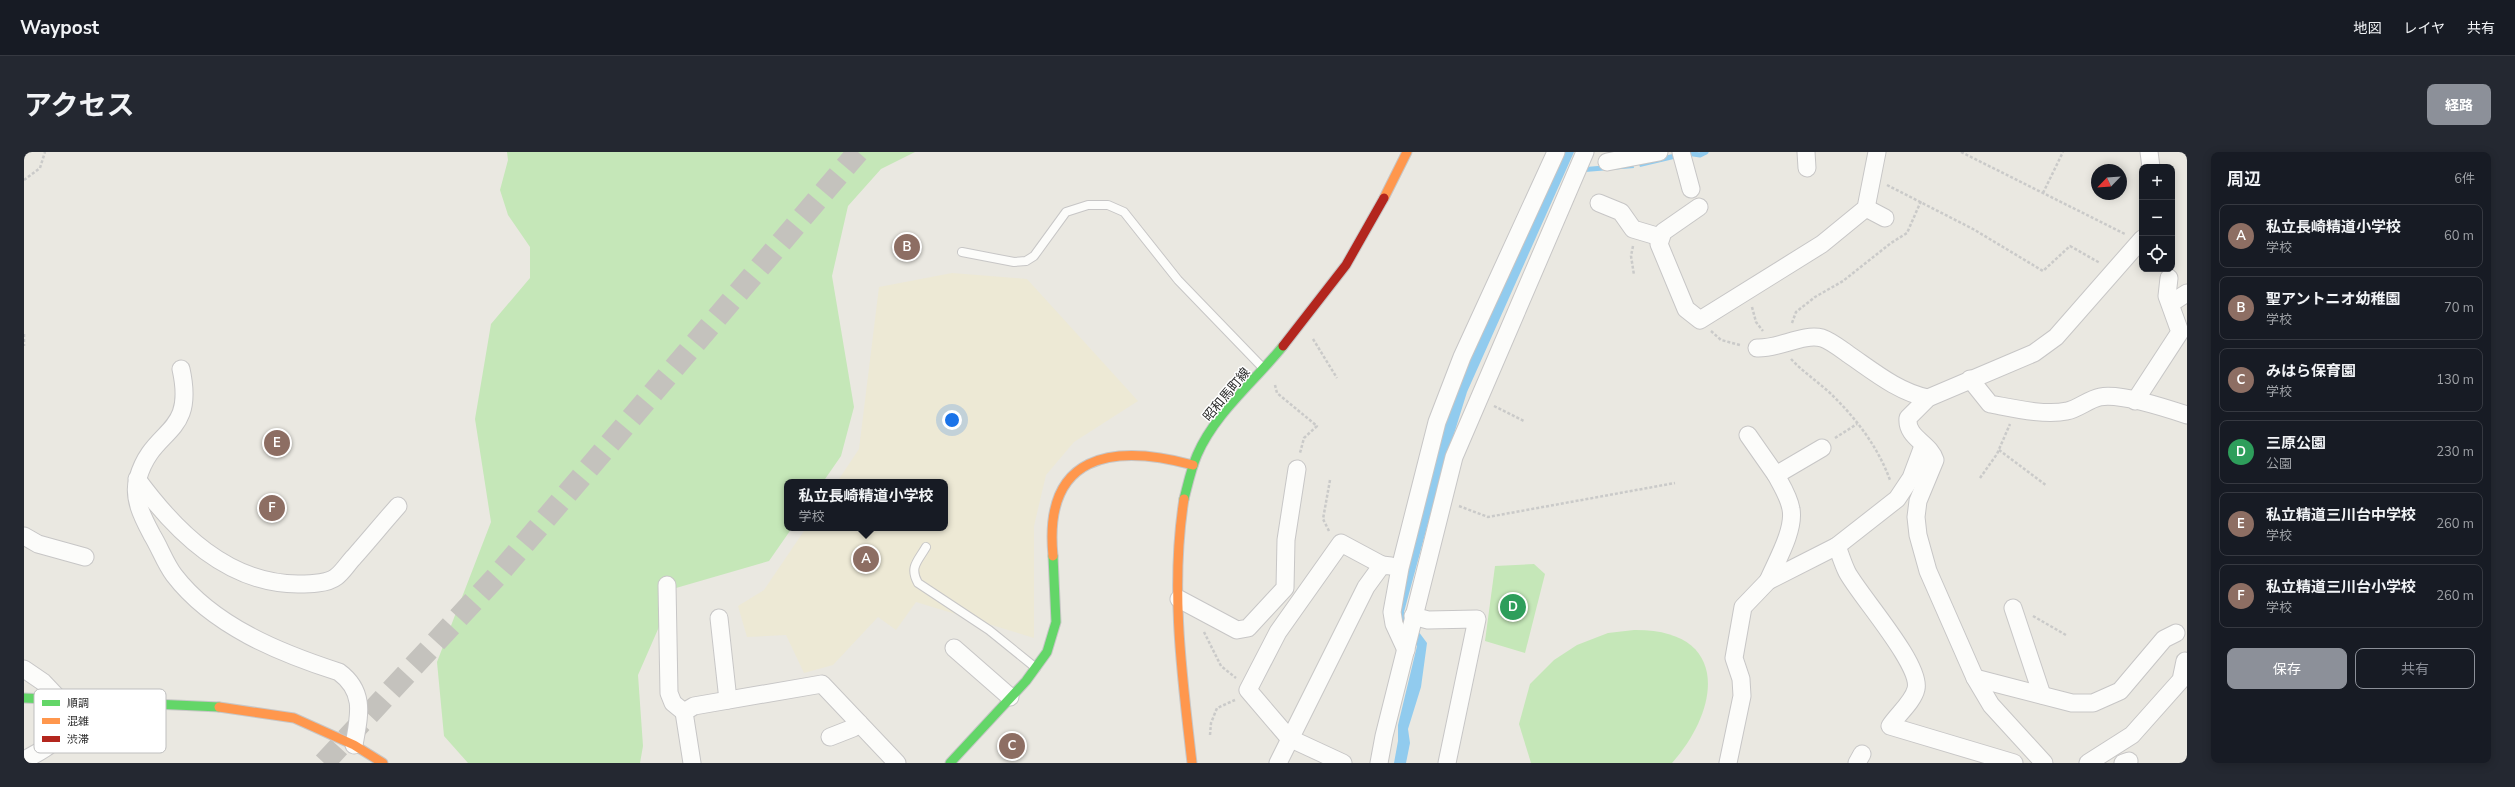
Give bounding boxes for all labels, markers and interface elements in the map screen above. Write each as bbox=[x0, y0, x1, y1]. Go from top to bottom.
text: Waypost bbox=[20, 15, 99, 41]
text: 地図 bbox=[2353, 19, 2381, 38]
text: レイヤ bbox=[2403, 19, 2445, 38]
text: 共有 bbox=[2467, 19, 2495, 38]
button: 経路 bbox=[2427, 84, 2491, 125]
text: アクセス bbox=[24, 87, 135, 125]
north arrow bbox=[2091, 164, 2127, 200]
map controls bbox=[2139, 164, 2175, 272]
button: + bbox=[2139, 164, 2175, 200]
text: 周辺 bbox=[2227, 168, 2261, 191]
text: 6件 bbox=[2454, 170, 2475, 188]
button: − bbox=[2139, 200, 2175, 236]
text: 私立長崎精道小学校 bbox=[2266, 217, 2401, 237]
text: A bbox=[2236, 227, 2246, 245]
text: 60 m bbox=[2444, 227, 2474, 245]
pin: B bbox=[894, 232, 920, 262]
button: locate bbox=[2139, 236, 2175, 272]
text: 学校 bbox=[2266, 239, 2292, 257]
text: 聖アントニオ幼稚園 bbox=[2266, 289, 2400, 309]
text: B bbox=[2237, 299, 2245, 317]
text: 70 m bbox=[2444, 299, 2474, 317]
text: 学校 bbox=[2266, 311, 2292, 329]
text: みはら保育園 bbox=[2266, 361, 2356, 381]
street label: 昭和馬町線 bbox=[1199, 364, 1255, 425]
text: C bbox=[2237, 371, 2245, 389]
text: 130 m bbox=[2436, 371, 2474, 389]
text: 学校 bbox=[2266, 383, 2292, 401]
your location bbox=[942, 410, 962, 430]
pin: E bbox=[264, 428, 290, 458]
text: 三原公園 bbox=[2266, 433, 2326, 453]
text: D bbox=[2236, 443, 2246, 461]
text: 230 m bbox=[2436, 443, 2474, 461]
text: 公園 bbox=[2266, 455, 2292, 473]
popup bbox=[784, 479, 948, 531]
text: 私立長崎精道小学校 bbox=[798, 486, 934, 506]
pin: F bbox=[259, 493, 285, 523]
text: 私立精道三川台中学校 bbox=[2266, 505, 2416, 525]
text: 学校 bbox=[798, 508, 825, 526]
text: E bbox=[2237, 515, 2245, 533]
text: 260 m bbox=[2436, 515, 2474, 533]
text: 学校 bbox=[2266, 527, 2292, 545]
pin: A bbox=[853, 544, 879, 574]
text: 私立精道三川台小学校 bbox=[2266, 577, 2416, 597]
text: F bbox=[2237, 587, 2245, 605]
text: 260 m bbox=[2436, 587, 2474, 605]
pin: D bbox=[1500, 592, 1526, 622]
text: 学校 bbox=[2266, 599, 2292, 617]
button: 保存 bbox=[2227, 648, 2347, 689]
button: 共有 bbox=[2355, 648, 2475, 689]
legend bbox=[34, 689, 166, 753]
text: 順調 bbox=[67, 696, 89, 711]
text: 混雑 bbox=[67, 714, 89, 729]
pin: C bbox=[999, 731, 1025, 761]
text: 渋滞 bbox=[67, 732, 89, 747]

